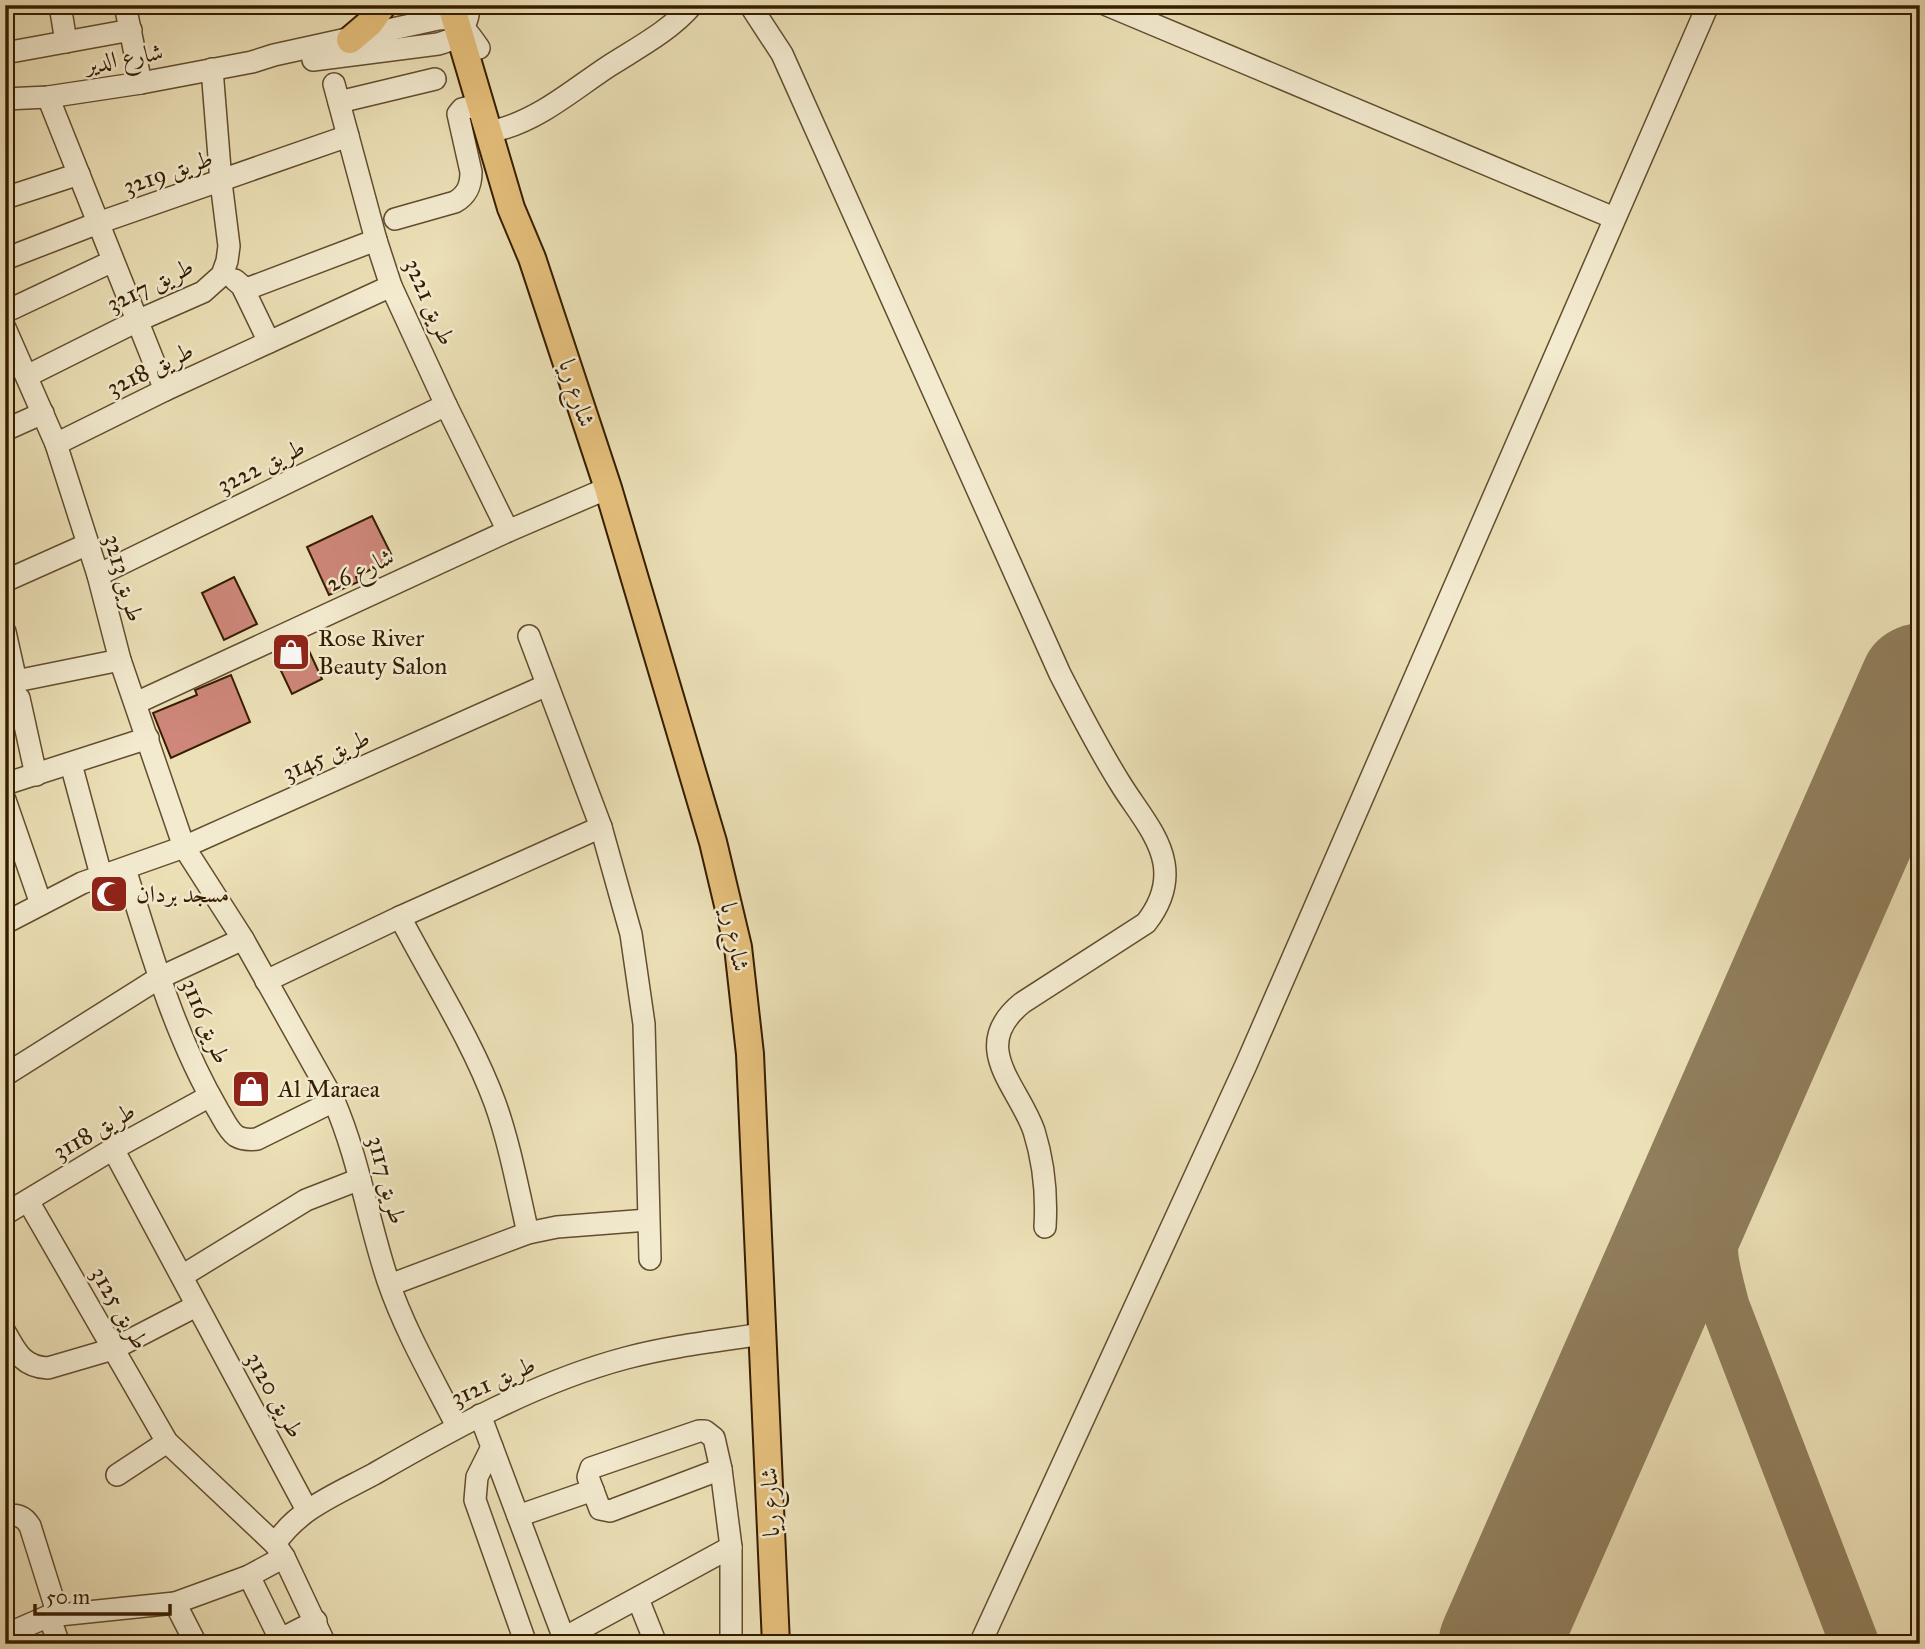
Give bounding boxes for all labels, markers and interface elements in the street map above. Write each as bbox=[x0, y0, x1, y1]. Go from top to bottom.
street label: شارع الدير bbox=[80, 36, 166, 85]
street label: طريق 3219 bbox=[119, 143, 217, 201]
street label: طريق 3217 bbox=[102, 251, 198, 319]
street label: طريق 3221 bbox=[398, 254, 462, 350]
street label: طريق 3218 bbox=[102, 335, 198, 403]
street label: شارع ريا bbox=[547, 355, 602, 432]
street label: طريق 3222 bbox=[212, 432, 310, 500]
street label: طريق 3213 bbox=[97, 531, 151, 625]
street label: شارع 26 bbox=[321, 541, 401, 603]
place label: Rose River Beauty Salon bbox=[318, 623, 447, 681]
shop icon: Rose River Beauty Salon bbox=[270, 631, 312, 673]
street label: طريق 3145 bbox=[278, 722, 374, 788]
mosque icon: مسجد بردان bbox=[88, 873, 130, 915]
place label: مسجد بردان bbox=[136, 879, 229, 909]
street label: شارع ريا bbox=[709, 900, 756, 975]
street label: طريق 3116 bbox=[175, 974, 237, 1068]
shop icon: Al Maraea bbox=[230, 1068, 272, 1110]
place label: Al Maraea bbox=[277, 1074, 381, 1104]
street label: طريق 3118 bbox=[47, 1095, 141, 1167]
street label: طريق 3117 bbox=[361, 1132, 413, 1228]
street label: طريق 3125 bbox=[84, 1261, 156, 1355]
street label: طريق 3120 bbox=[239, 1347, 311, 1443]
street label: طريق 3121 bbox=[446, 1349, 540, 1413]
street label: شارع ريا bbox=[754, 1467, 791, 1537]
scale bar bbox=[35, 1572, 170, 1616]
text: 50 m bbox=[46, 1584, 91, 1610]

